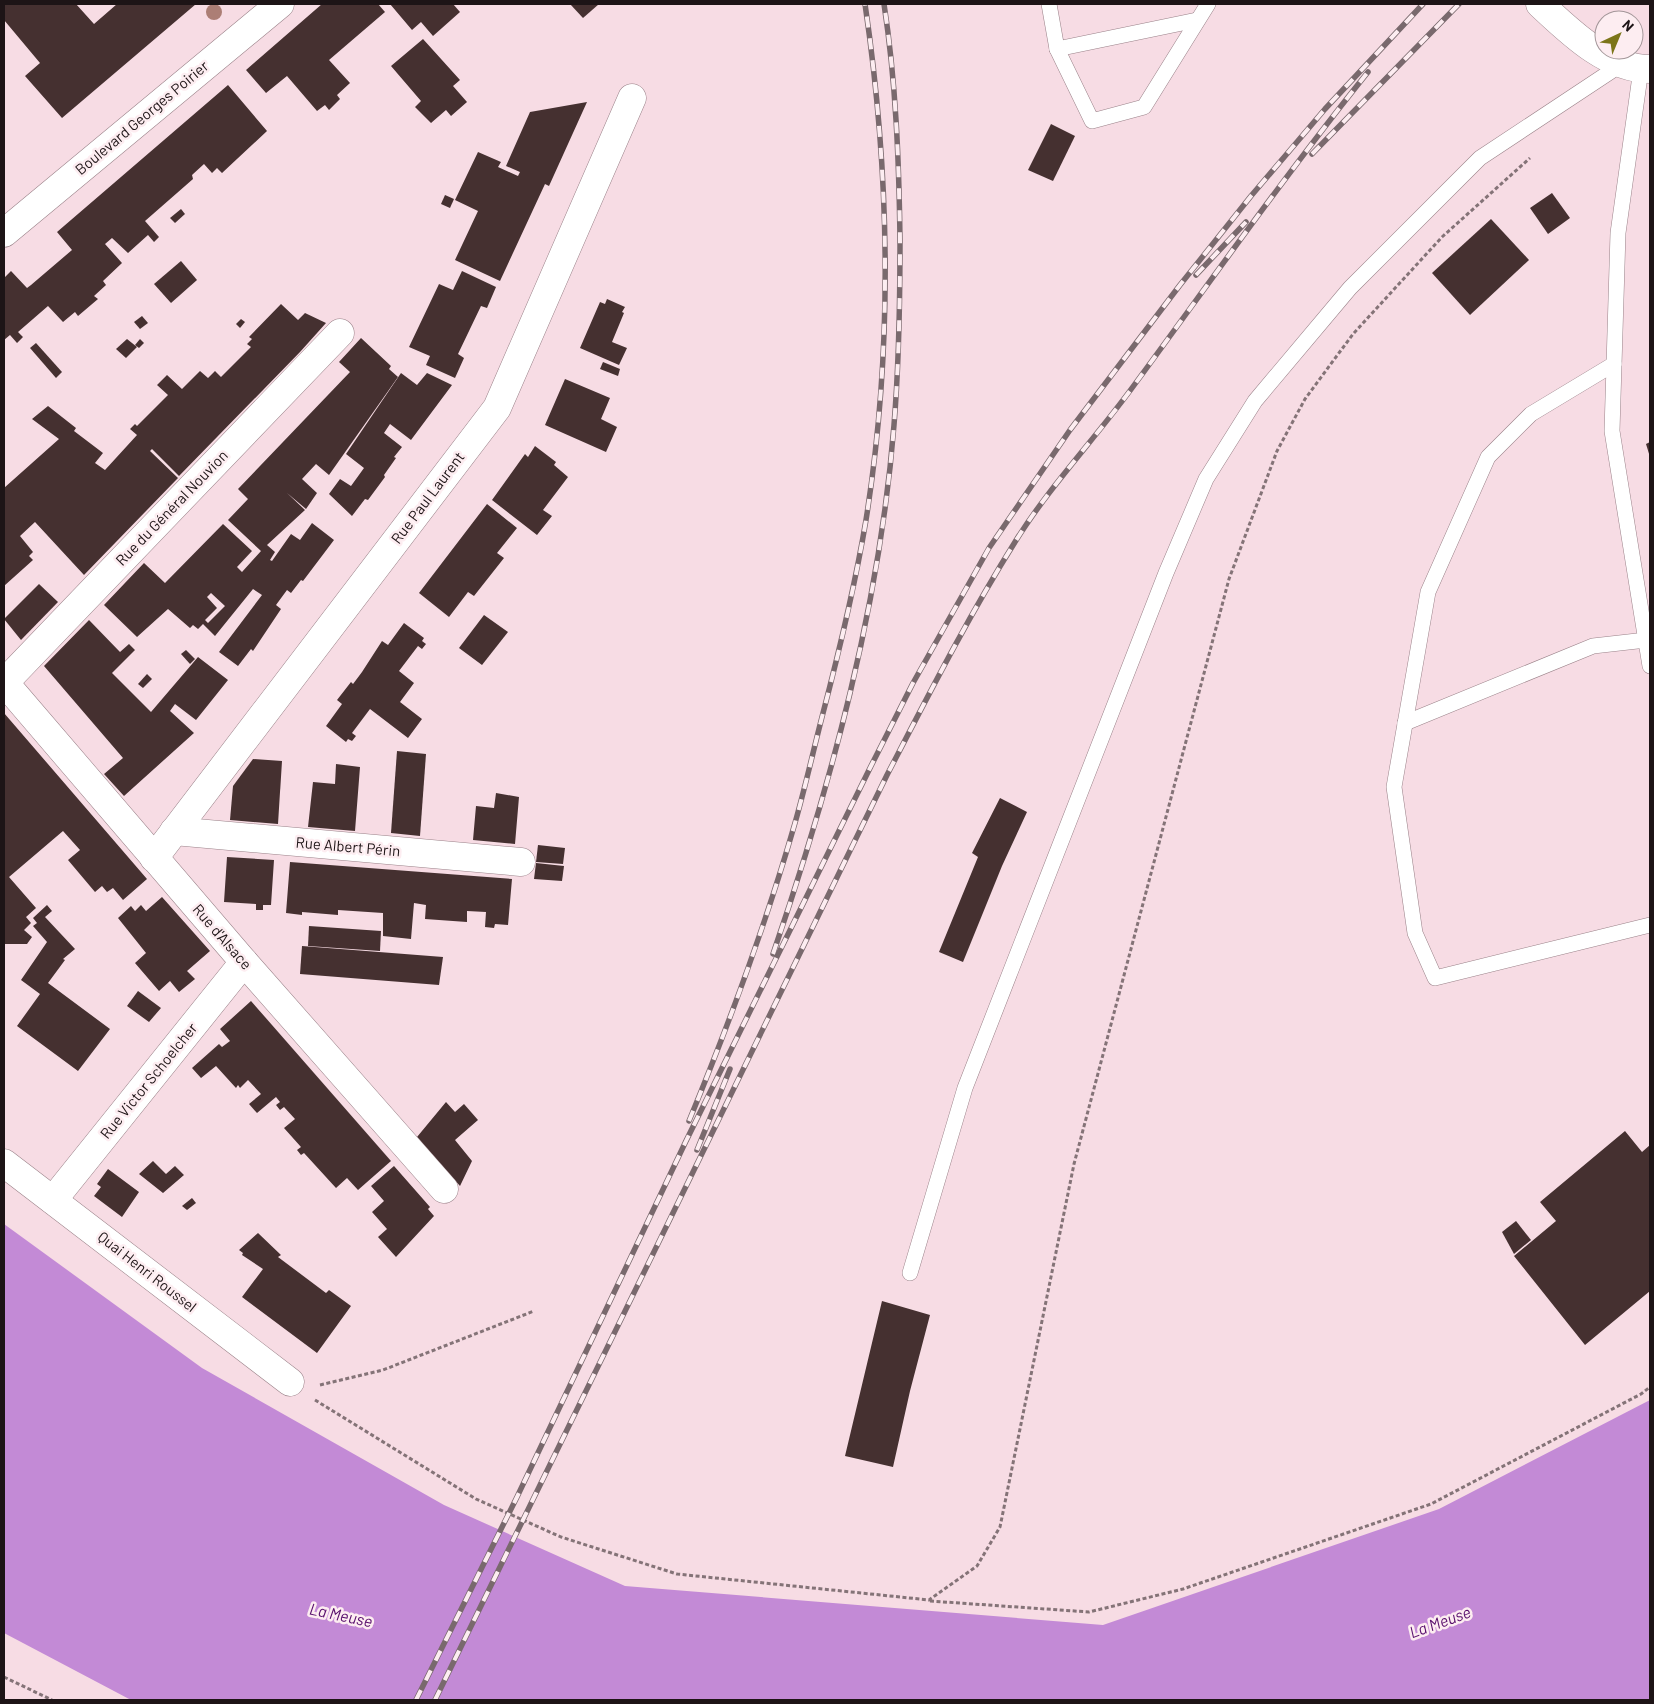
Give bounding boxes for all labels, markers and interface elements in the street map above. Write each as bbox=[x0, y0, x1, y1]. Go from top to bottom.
north arrow bbox=[1594, 10, 1644, 60]
text: N bbox=[1619, 16, 1638, 35]
street label: Boulevard Georges Poirier bbox=[71, 56, 212, 178]
street label: Rue du Général Nouvion bbox=[111, 446, 231, 569]
street label: Rue Paul Laurent bbox=[387, 448, 468, 547]
street label: Rue Albert Périn bbox=[295, 832, 401, 860]
street label: Rue d'Alsace bbox=[189, 900, 256, 973]
street label: Rue Victor Schoelcher bbox=[96, 1018, 201, 1142]
street label: Quai Henri Roussel bbox=[95, 1227, 201, 1315]
water label: La Meuse bbox=[308, 1599, 374, 1630]
water label: La Meuse bbox=[1407, 1602, 1473, 1641]

